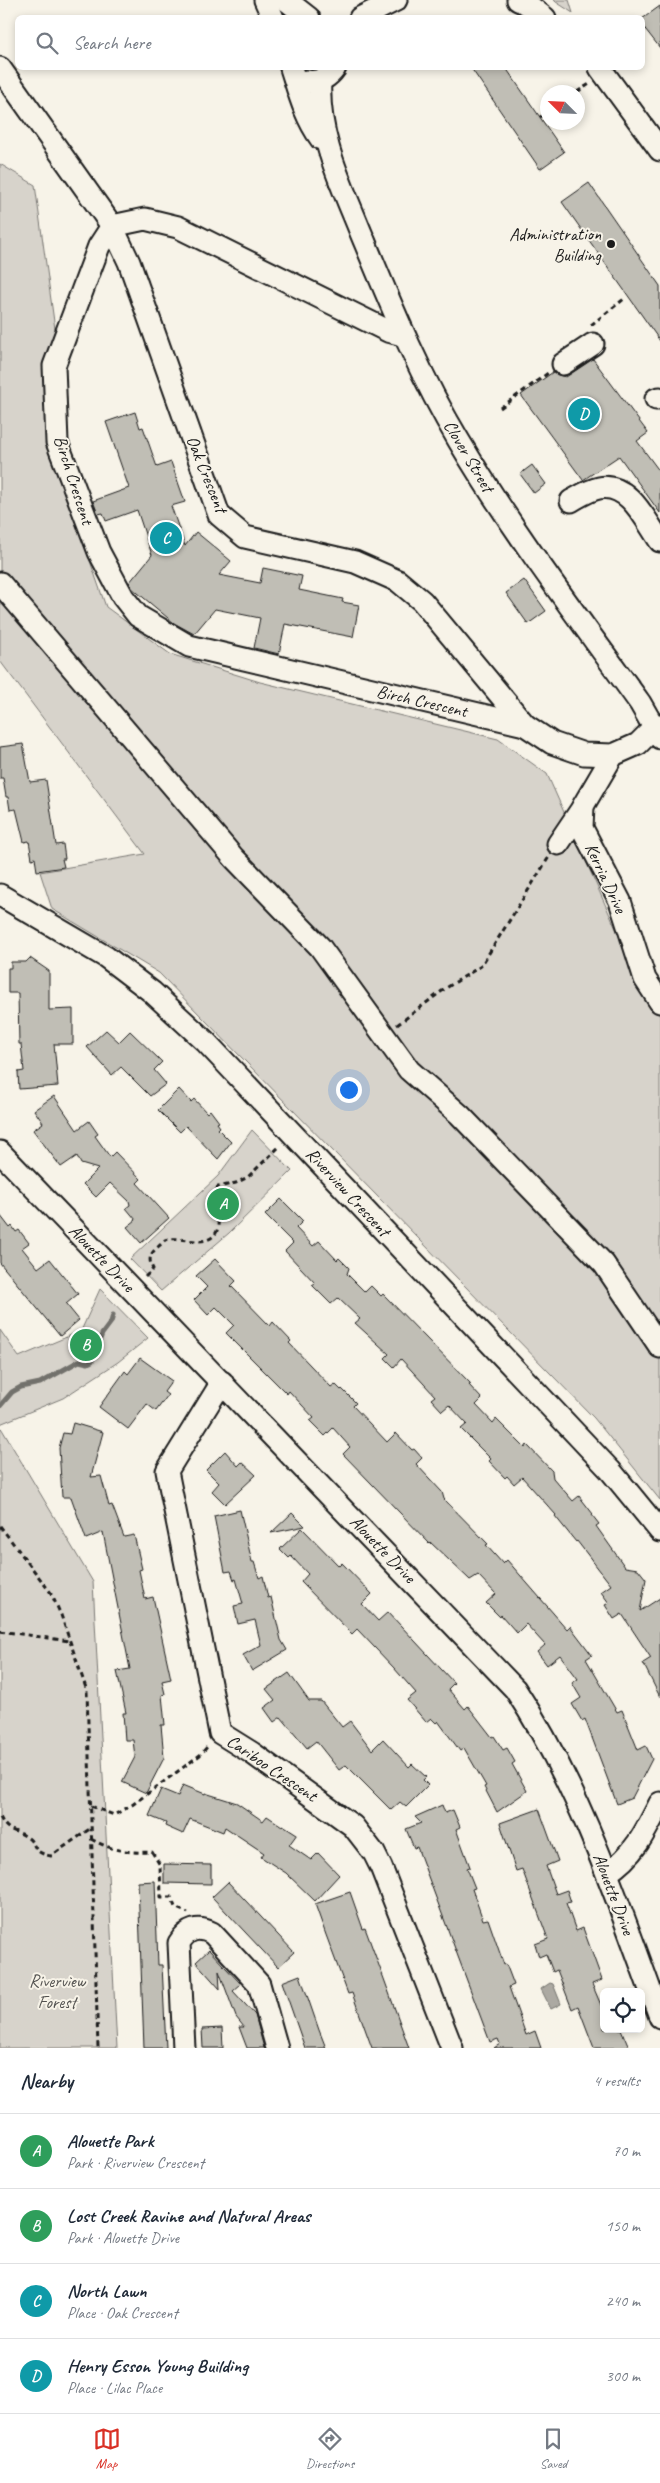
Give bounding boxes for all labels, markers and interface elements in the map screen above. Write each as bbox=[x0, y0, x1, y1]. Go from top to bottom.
search box bbox=[15, 15, 645, 70]
icon: search bbox=[33, 29, 61, 57]
text: Search here bbox=[73, 31, 150, 55]
north arrow bbox=[540, 85, 585, 130]
place label: Administration Building bbox=[509, 223, 603, 266]
marker: Administration Building bbox=[605, 238, 617, 250]
pin: D bbox=[568, 395, 600, 433]
street label: Clover Street bbox=[439, 416, 501, 498]
street label: Oak Crescent bbox=[182, 432, 234, 518]
street label: Birch Crescent bbox=[49, 433, 99, 529]
pin: C bbox=[150, 519, 182, 557]
street label: Birch Crescent bbox=[375, 680, 471, 723]
street label: Kerria Drive bbox=[580, 840, 632, 917]
your location bbox=[336, 1077, 362, 1103]
street label: Riverview Crescent bbox=[301, 1143, 397, 1243]
pin: A bbox=[207, 1185, 239, 1223]
street label: Alouette Drive bbox=[64, 1220, 140, 1297]
pin: B bbox=[70, 1326, 102, 1364]
street label: Alouette Drive bbox=[345, 1511, 421, 1588]
street label: Cariboo Crescent bbox=[223, 1730, 323, 1807]
street label: Alouette Drive bbox=[588, 1850, 640, 1939]
park label: Riverview Forest bbox=[29, 1970, 87, 2013]
map controls bbox=[600, 1988, 645, 2033]
button: locate bbox=[600, 1988, 645, 2033]
text: Nearby bbox=[20, 2068, 73, 2094]
text: 4 results bbox=[593, 2071, 640, 2091]
text: Alouette Park bbox=[67, 2129, 154, 2153]
text: A bbox=[32, 2141, 40, 2161]
text: 70 m bbox=[613, 2141, 640, 2161]
text: Park · Riverview Crescent bbox=[67, 2153, 204, 2173]
text: Lost Creek Ravine and Natural Areas bbox=[67, 2204, 311, 2228]
text: B bbox=[32, 2216, 40, 2236]
text: 150 m bbox=[606, 2216, 640, 2236]
text: Park · Alouette Drive bbox=[67, 2228, 179, 2248]
text: North Lawn bbox=[67, 2279, 147, 2303]
text: C bbox=[32, 2291, 40, 2311]
text: 240 m bbox=[606, 2291, 640, 2311]
text: Place · Oak Crescent bbox=[67, 2303, 178, 2323]
text: Henry Esson Young Building bbox=[67, 2354, 248, 2378]
text: D bbox=[31, 2366, 41, 2386]
text: 300 m bbox=[606, 2366, 640, 2386]
text: Place · Lilac Place bbox=[67, 2378, 162, 2398]
tab: Map bbox=[93, 2425, 121, 2472]
tab: Directions bbox=[306, 2425, 354, 2472]
tab: Saved bbox=[539, 2425, 567, 2472]

